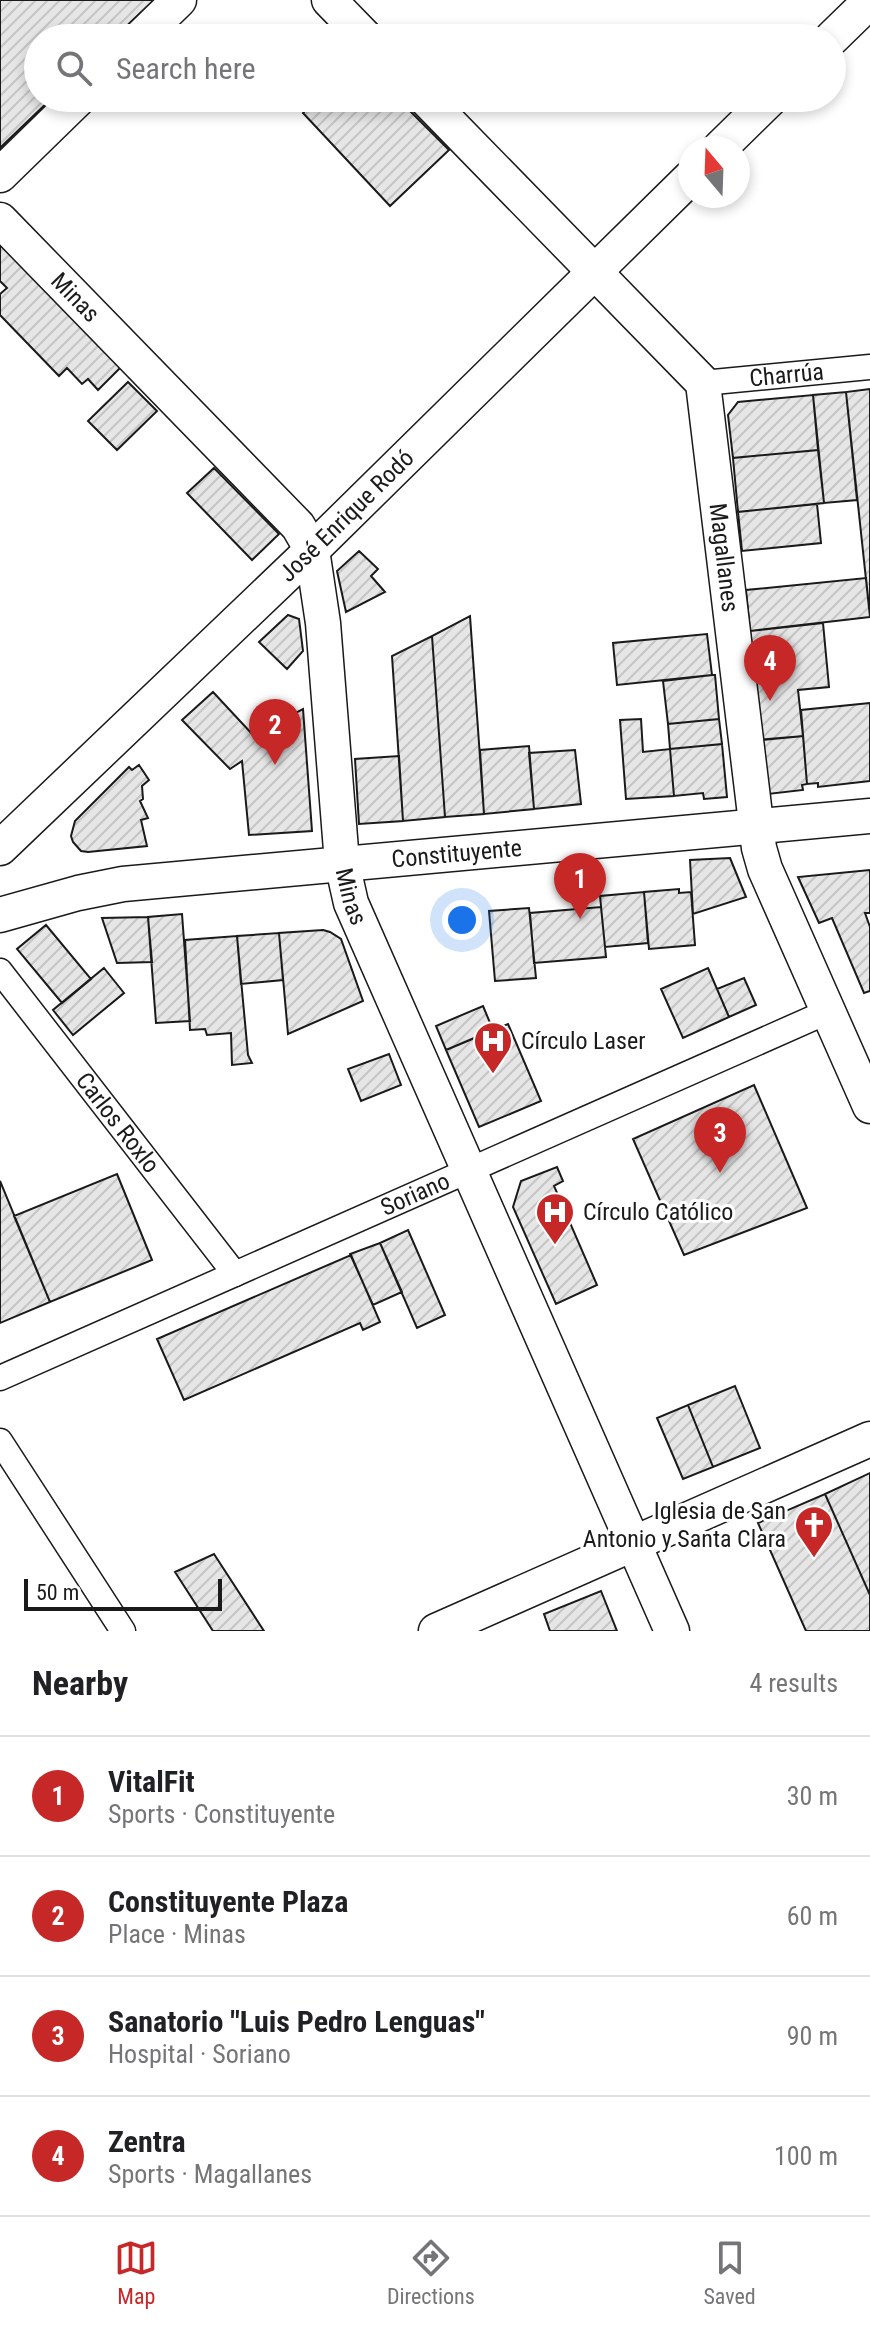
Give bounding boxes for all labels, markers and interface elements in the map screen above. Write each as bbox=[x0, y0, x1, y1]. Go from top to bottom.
search box bbox=[24, 24, 846, 112]
icon: search bbox=[52, 46, 96, 90]
text: Search here bbox=[116, 51, 256, 86]
north arrow bbox=[678, 136, 750, 208]
street label: Minas bbox=[45, 267, 106, 328]
street label: Charrúa bbox=[748, 358, 825, 392]
street label: José Enrique Rodó bbox=[273, 444, 419, 588]
street label: Magallanes bbox=[704, 502, 744, 614]
pin: 4 bbox=[744, 635, 796, 701]
pin: 2 bbox=[249, 699, 301, 765]
street label: Constituyente bbox=[390, 834, 523, 873]
pin: 1 bbox=[554, 853, 606, 919]
street label: Minas bbox=[330, 865, 373, 929]
your location bbox=[442, 900, 482, 940]
hospital icon: Círculo Laser bbox=[472, 1020, 514, 1075]
place label: Círculo Laser bbox=[521, 1027, 646, 1055]
street label: Carlos Roxlo bbox=[70, 1067, 165, 1178]
pin: 3 bbox=[694, 1107, 746, 1173]
street label: Soriano bbox=[376, 1167, 454, 1222]
hospital icon: Círculo Católico bbox=[534, 1191, 576, 1246]
place label: Círculo Católico bbox=[583, 1198, 733, 1226]
place label: Iglesia de San Antonio y Santa Clara bbox=[583, 1497, 786, 1553]
church icon: Iglesia de San Antonio y Santa Clara bbox=[793, 1504, 835, 1559]
scale bar bbox=[24, 1575, 222, 1611]
text: 50 m bbox=[36, 1580, 79, 1605]
text: Nearby bbox=[32, 1663, 128, 1703]
text: 4 results bbox=[749, 1668, 838, 1698]
text: VitalFit bbox=[108, 1764, 195, 1799]
text: 1 bbox=[51, 1781, 65, 1811]
text: 30 m bbox=[787, 1781, 838, 1811]
text: Sports · Constituyente bbox=[108, 1799, 335, 1829]
text: Constituyente Plaza bbox=[108, 1884, 348, 1919]
text: 2 bbox=[51, 1901, 65, 1931]
text: 60 m bbox=[787, 1901, 838, 1931]
text: Place · Minas bbox=[108, 1919, 246, 1949]
text: Sanatorio "Luis Pedro Lenguas" bbox=[108, 2004, 485, 2039]
text: 3 bbox=[51, 2021, 65, 2051]
text: 90 m bbox=[787, 2021, 838, 2051]
text: Hospital · Soriano bbox=[108, 2039, 291, 2069]
text: Zentra bbox=[108, 2124, 186, 2159]
text: 4 bbox=[51, 2141, 65, 2171]
text: 100 m bbox=[774, 2141, 838, 2171]
text: Sports · Magallanes bbox=[108, 2159, 312, 2189]
tab: Map bbox=[114, 2236, 158, 2309]
tab: Directions bbox=[387, 2236, 475, 2309]
tab: Saved bbox=[703, 2236, 756, 2309]

